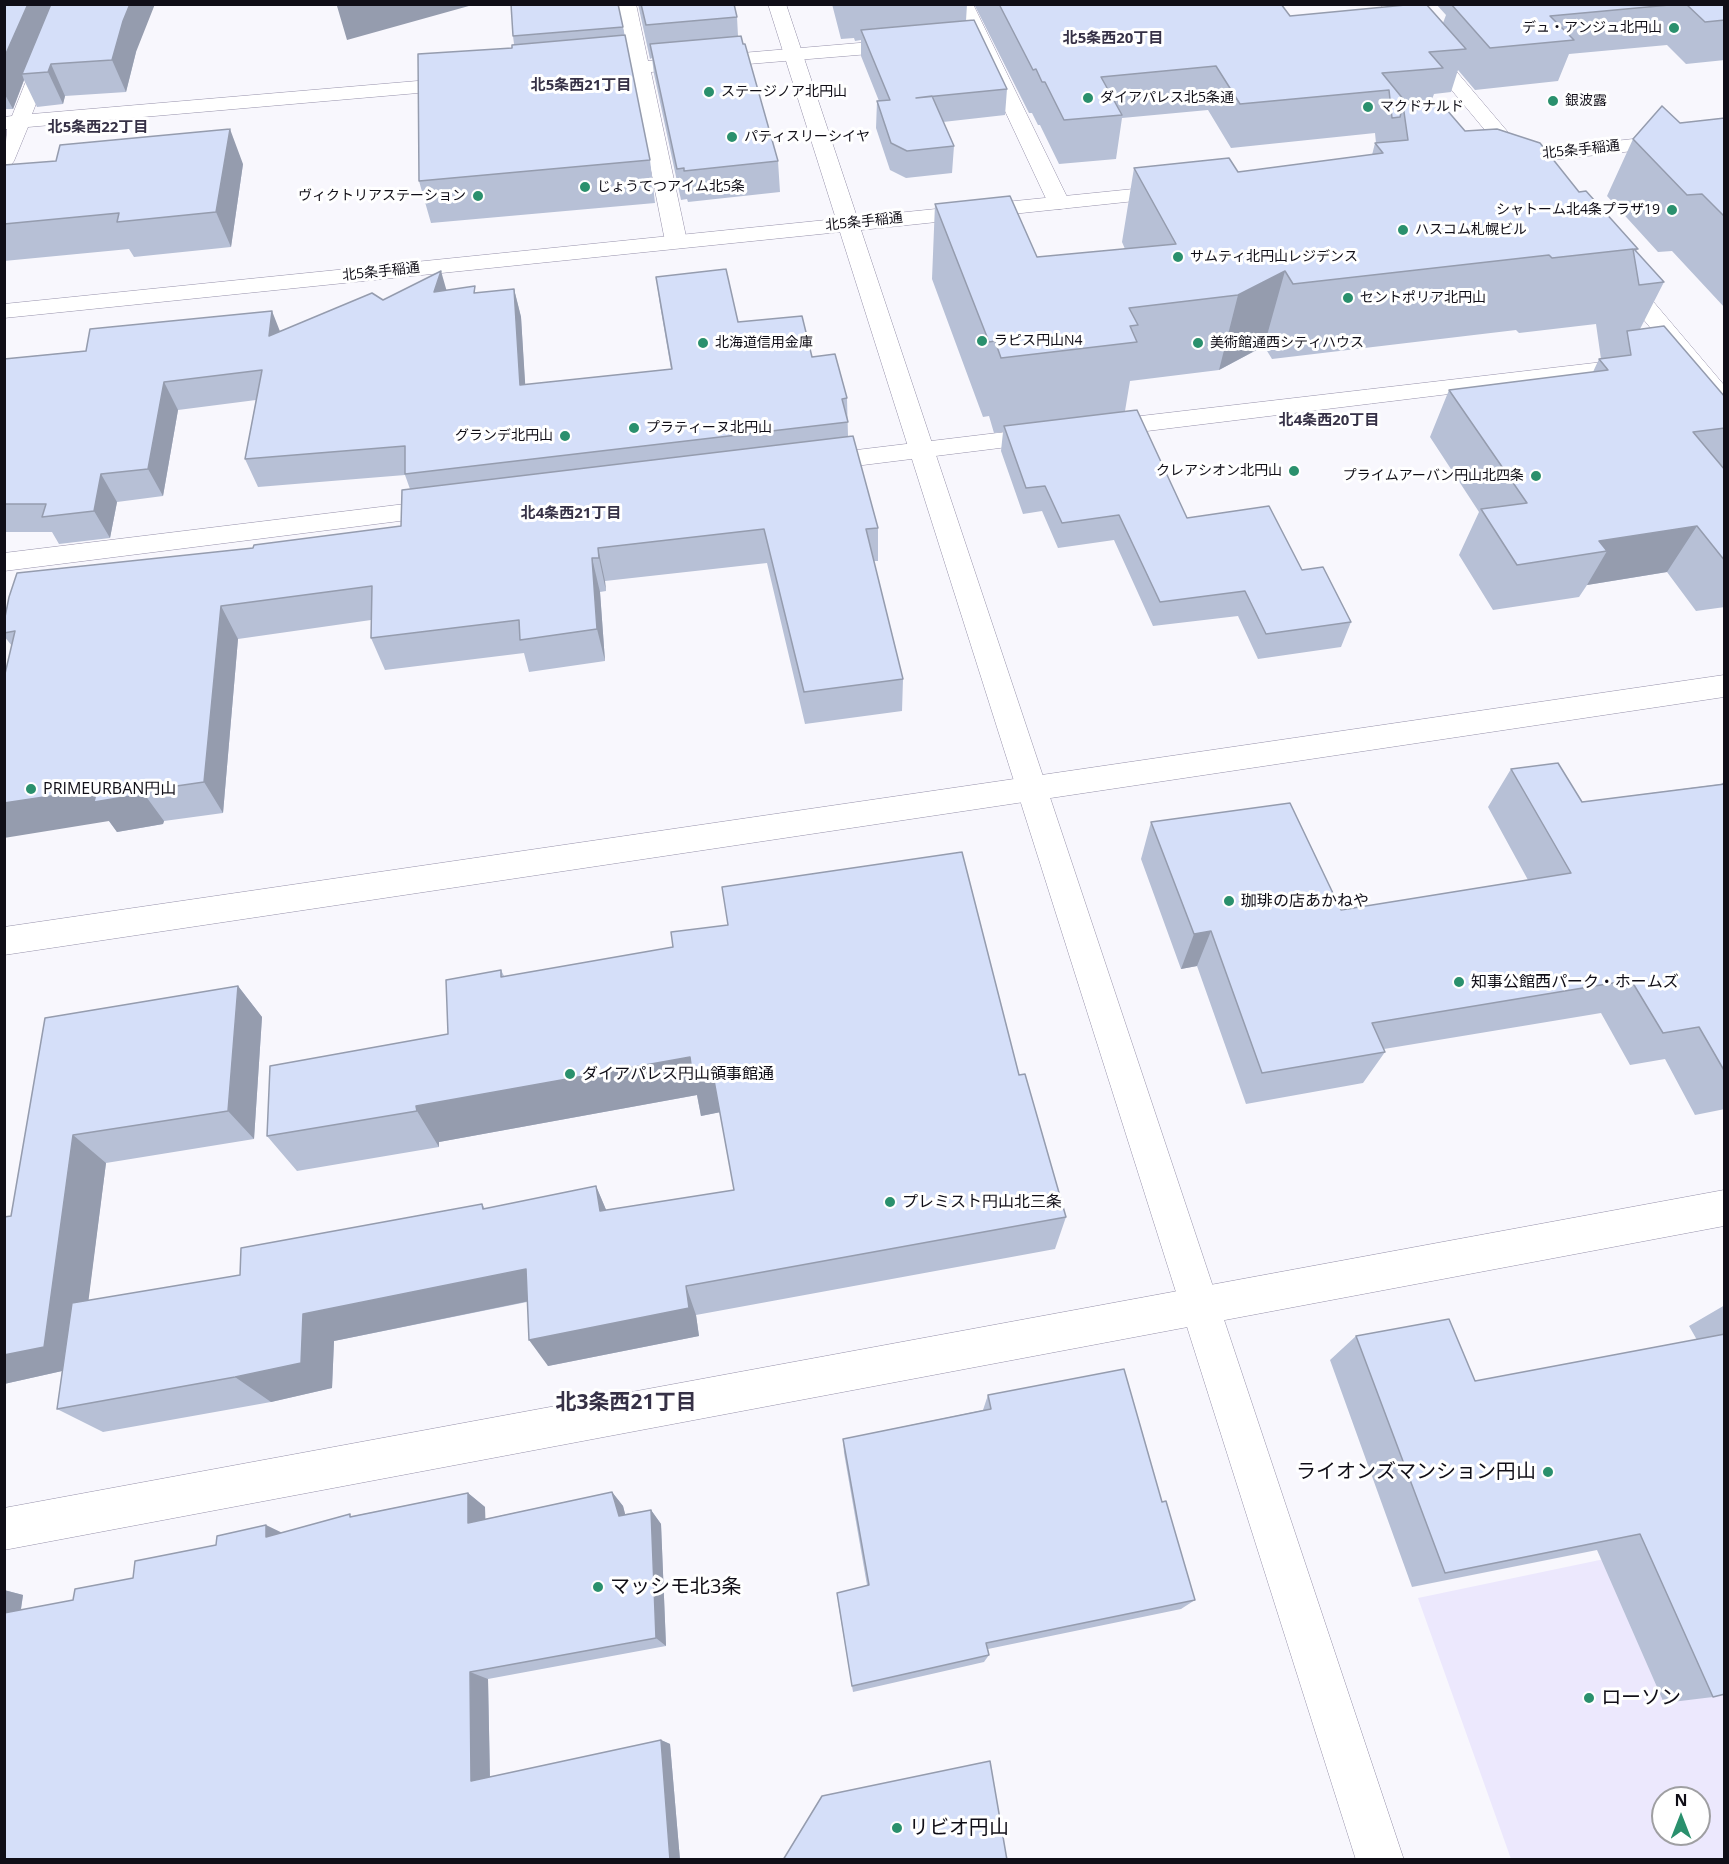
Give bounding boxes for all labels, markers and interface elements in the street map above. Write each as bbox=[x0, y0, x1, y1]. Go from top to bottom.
place label: デュ・アンジュ北円山 bbox=[1522, 20, 1662, 36]
marker: デュ・アンジュ北円山 bbox=[1667, 21, 1681, 35]
district label: 北5条西20丁目 bbox=[1063, 30, 1163, 48]
district label: 北5条西21丁目 bbox=[531, 77, 631, 95]
place label: ステージノア北円山 bbox=[721, 84, 847, 100]
marker: ステージノア北円山 bbox=[702, 85, 716, 99]
place label: ダイアパレス北5条通 bbox=[1100, 90, 1234, 106]
marker: ダイアパレス北5条通 bbox=[1081, 91, 1095, 105]
place label: 銀波露 bbox=[1565, 93, 1607, 109]
marker: 銀波露 bbox=[1546, 94, 1560, 108]
place label: マクドナルド bbox=[1380, 99, 1464, 115]
marker: マクドナルド bbox=[1361, 100, 1375, 114]
district label: 北5条西22丁目 bbox=[48, 119, 148, 137]
place label: パティスリーシイヤ bbox=[744, 129, 870, 145]
marker: パティスリーシイヤ bbox=[725, 130, 739, 144]
street label: 北5条手稲通 bbox=[1541, 138, 1621, 162]
place label: じょうてつアイム北5条 bbox=[597, 179, 745, 195]
marker: じょうてつアイム北5条 bbox=[578, 180, 592, 194]
place label: ヴィクトリアステーション bbox=[298, 188, 466, 204]
marker: ヴィクトリアステーション bbox=[471, 189, 485, 203]
place label: シャトーム北4条プラザ19 bbox=[1496, 202, 1660, 218]
marker: シャトーム北4条プラザ19 bbox=[1665, 203, 1679, 217]
street label: 北5条手稲通 bbox=[824, 210, 904, 234]
place label: ハスコム札幌ビル bbox=[1415, 222, 1527, 238]
marker: ハスコム札幌ビル bbox=[1396, 223, 1410, 237]
place label: サムティ北円山レジデンス bbox=[1190, 249, 1358, 265]
marker: サムティ北円山レジデンス bbox=[1171, 250, 1185, 264]
street label: 北5条手稲通 bbox=[341, 260, 421, 284]
place label: セントポリア北円山 bbox=[1360, 290, 1486, 306]
marker: セントポリア北円山 bbox=[1341, 291, 1355, 305]
place label: ラピス円山N4 bbox=[994, 333, 1083, 349]
marker: ラピス円山N4 bbox=[975, 334, 989, 348]
place label: 北海道信用金庫 bbox=[715, 335, 813, 351]
place label: 美術館通西シティハウス bbox=[1210, 335, 1364, 351]
marker: 北海道信用金庫 bbox=[696, 336, 710, 350]
marker: 美術館通西シティハウス bbox=[1191, 336, 1205, 350]
district label: 北4条西20丁目 bbox=[1279, 412, 1379, 430]
place label: プラティーヌ北円山 bbox=[646, 420, 772, 436]
marker: プラティーヌ北円山 bbox=[627, 421, 641, 435]
place label: グランデ北円山 bbox=[455, 428, 553, 444]
marker: グランデ北円山 bbox=[558, 429, 572, 443]
place label: クレアシオン北円山 bbox=[1156, 463, 1282, 479]
marker: クレアシオン北円山 bbox=[1287, 464, 1301, 478]
place label: プライムアーバン円山北四条 bbox=[1343, 468, 1524, 484]
marker: プライムアーバン円山北四条 bbox=[1529, 469, 1543, 483]
district label: 北4条西21丁目 bbox=[521, 505, 621, 523]
place label: PRIMEURBAN円山 bbox=[43, 779, 176, 799]
marker: PRIMEURBAN円山 bbox=[24, 782, 38, 796]
place label: 珈琲の店あかねや bbox=[1241, 891, 1369, 911]
marker: 珈琲の店あかねや bbox=[1222, 894, 1236, 908]
place label: 知事公館西パーク・ホームズ bbox=[1471, 972, 1679, 992]
marker: 知事公館西パーク・ホームズ bbox=[1452, 975, 1466, 989]
place label: ダイアパレス円山領事館通 bbox=[582, 1064, 774, 1084]
marker: ダイアパレス円山領事館通 bbox=[563, 1067, 577, 1081]
place label: プレミスト円山北三条 bbox=[902, 1192, 1062, 1212]
marker: プレミスト円山北三条 bbox=[883, 1195, 897, 1209]
district label: 北3条西21丁目 bbox=[555, 1390, 697, 1416]
place label: ライオンズマンション円山 bbox=[1296, 1460, 1536, 1484]
marker: ライオンズマンション円山 bbox=[1541, 1465, 1555, 1479]
place label: マッシモ北3条 bbox=[610, 1575, 741, 1599]
marker: マッシモ北3条 bbox=[591, 1580, 605, 1594]
place label: ローソン bbox=[1601, 1686, 1681, 1710]
marker: ローソン bbox=[1582, 1691, 1596, 1705]
north arrow bbox=[1651, 1786, 1711, 1846]
text: N bbox=[1674, 1789, 1688, 1811]
place label: リビオ円山 bbox=[909, 1816, 1009, 1840]
marker: リビオ円山 bbox=[890, 1821, 904, 1835]

